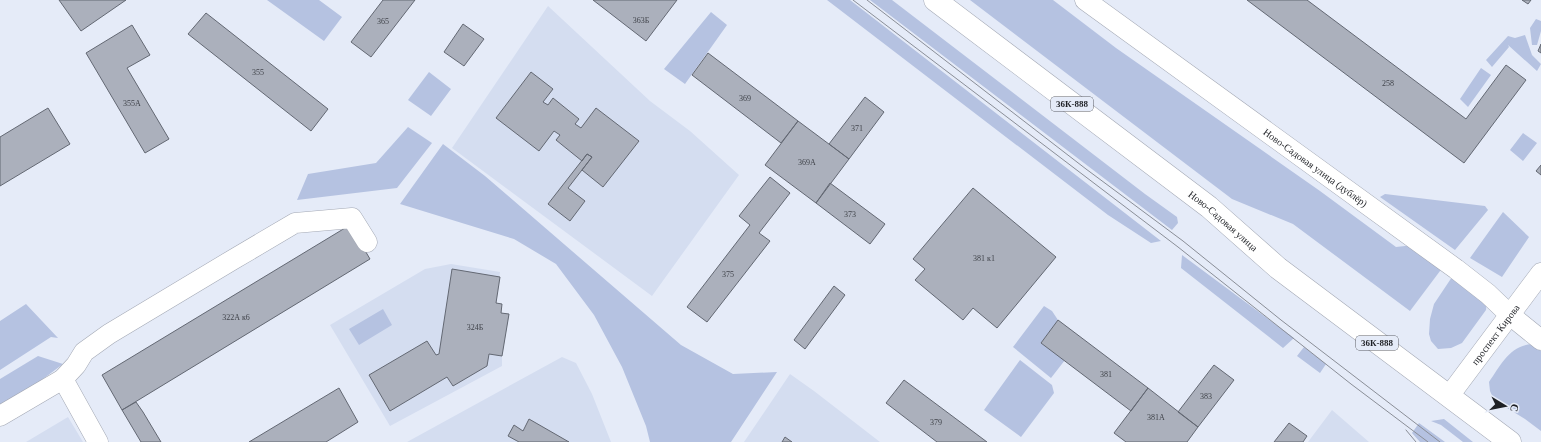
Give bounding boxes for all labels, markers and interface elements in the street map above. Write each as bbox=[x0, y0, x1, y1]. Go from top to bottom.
house number: 363Б bbox=[633, 16, 650, 25]
house number: 365 bbox=[377, 17, 389, 26]
house number: 355 bbox=[252, 68, 264, 77]
house number: 258 bbox=[1382, 79, 1394, 88]
house number: 369 bbox=[739, 94, 751, 103]
road number: 36К-888 bbox=[1051, 97, 1093, 111]
house number: 355А bbox=[123, 99, 141, 108]
house number: 371 bbox=[851, 124, 863, 133]
street label: Ново-Садовая улица (дублёр) bbox=[1262, 126, 1370, 209]
house number: 369А bbox=[798, 158, 816, 167]
street label: Ново-Садовая улица bbox=[1186, 188, 1260, 253]
house number: 373 bbox=[844, 210, 856, 219]
house number: 381 к1 bbox=[973, 254, 995, 263]
house number: 375 bbox=[722, 270, 734, 279]
street label: проспект Кирова bbox=[1469, 302, 1522, 367]
house number: 322А к6 bbox=[222, 313, 250, 322]
house number: 324Б bbox=[467, 323, 484, 332]
road number: 36К-888 bbox=[1356, 336, 1398, 350]
house number: 381 bbox=[1100, 370, 1112, 379]
north arrow bbox=[1485, 386, 1525, 426]
house number: 383 bbox=[1200, 392, 1212, 401]
text: С bbox=[1508, 403, 1521, 413]
house number: 381А bbox=[1147, 413, 1165, 422]
house number: 379 bbox=[930, 418, 942, 427]

